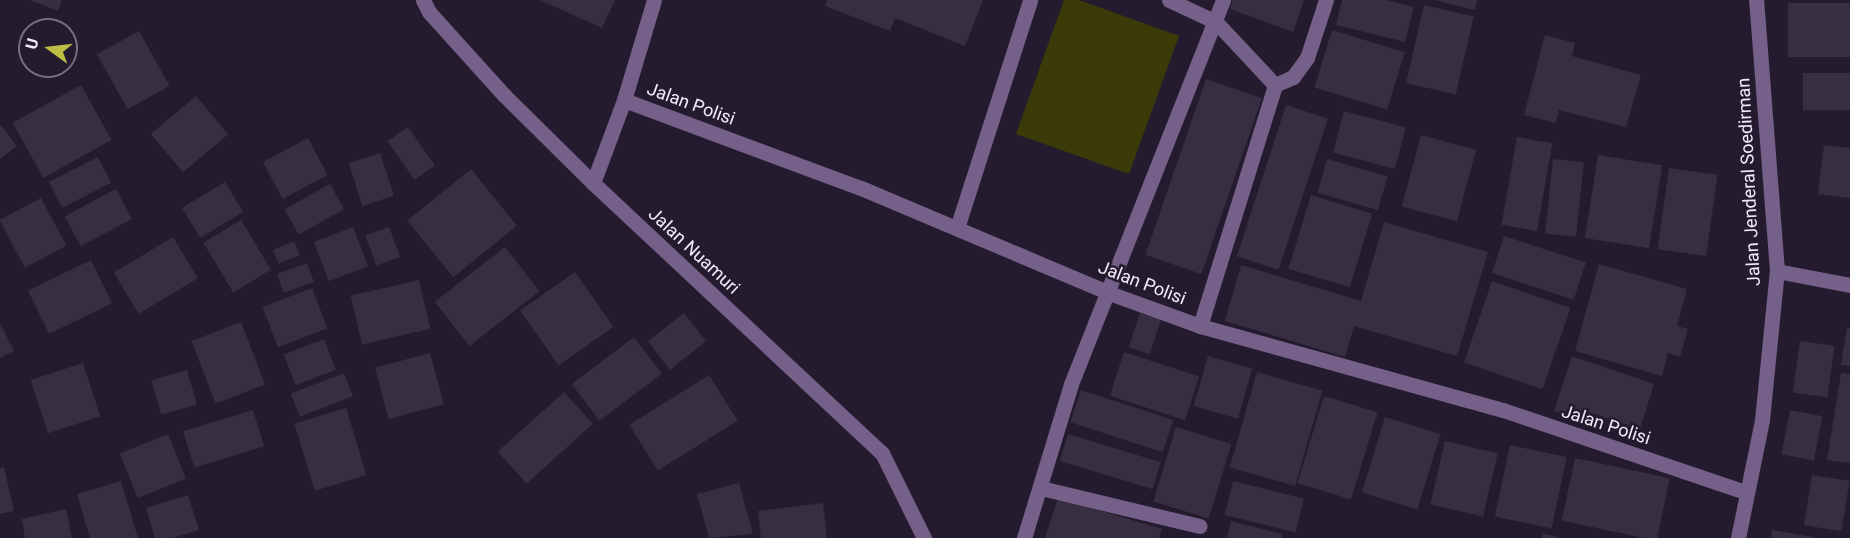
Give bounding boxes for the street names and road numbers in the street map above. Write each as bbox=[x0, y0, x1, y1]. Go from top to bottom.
street label: Jalan Jenderal Soedirman bbox=[1733, 77, 1765, 287]
street label: Jalan Polisi bbox=[644, 78, 738, 130]
street label: Jalan Nuamuri bbox=[644, 203, 744, 299]
street label: Jalan Polisi bbox=[1095, 256, 1189, 310]
street label: Jalan Polisi bbox=[1559, 400, 1653, 450]

